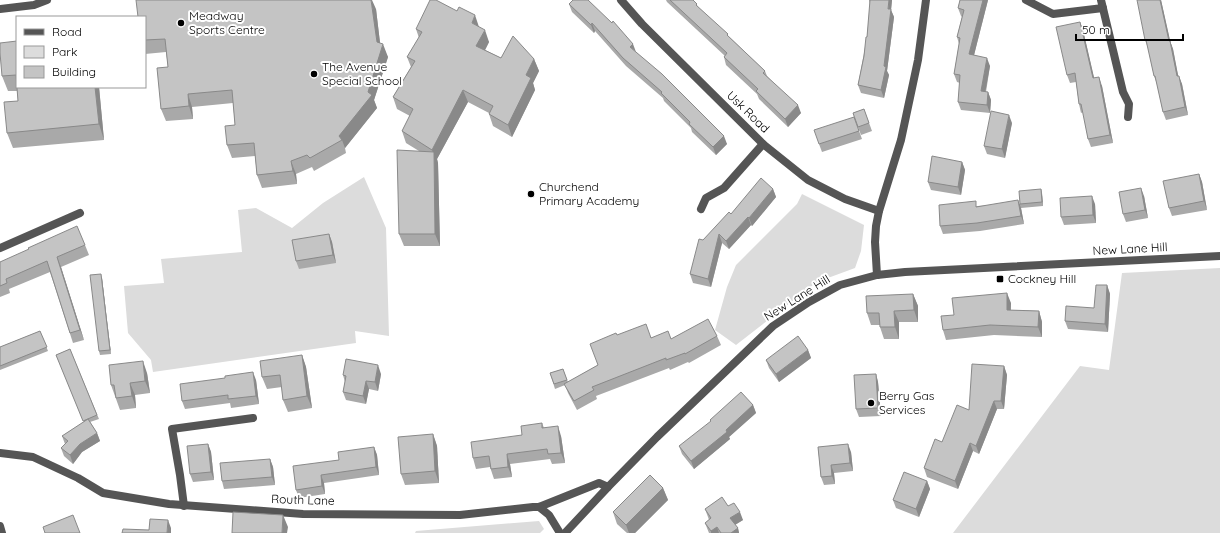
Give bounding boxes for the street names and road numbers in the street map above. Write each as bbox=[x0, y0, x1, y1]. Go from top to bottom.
street label: Usk Road bbox=[724, 88, 773, 136]
street label: New Lane Hill bbox=[1092, 239, 1168, 258]
street label: New Lane Hill bbox=[761, 271, 833, 324]
street label: Routh Lane bbox=[271, 491, 335, 508]

